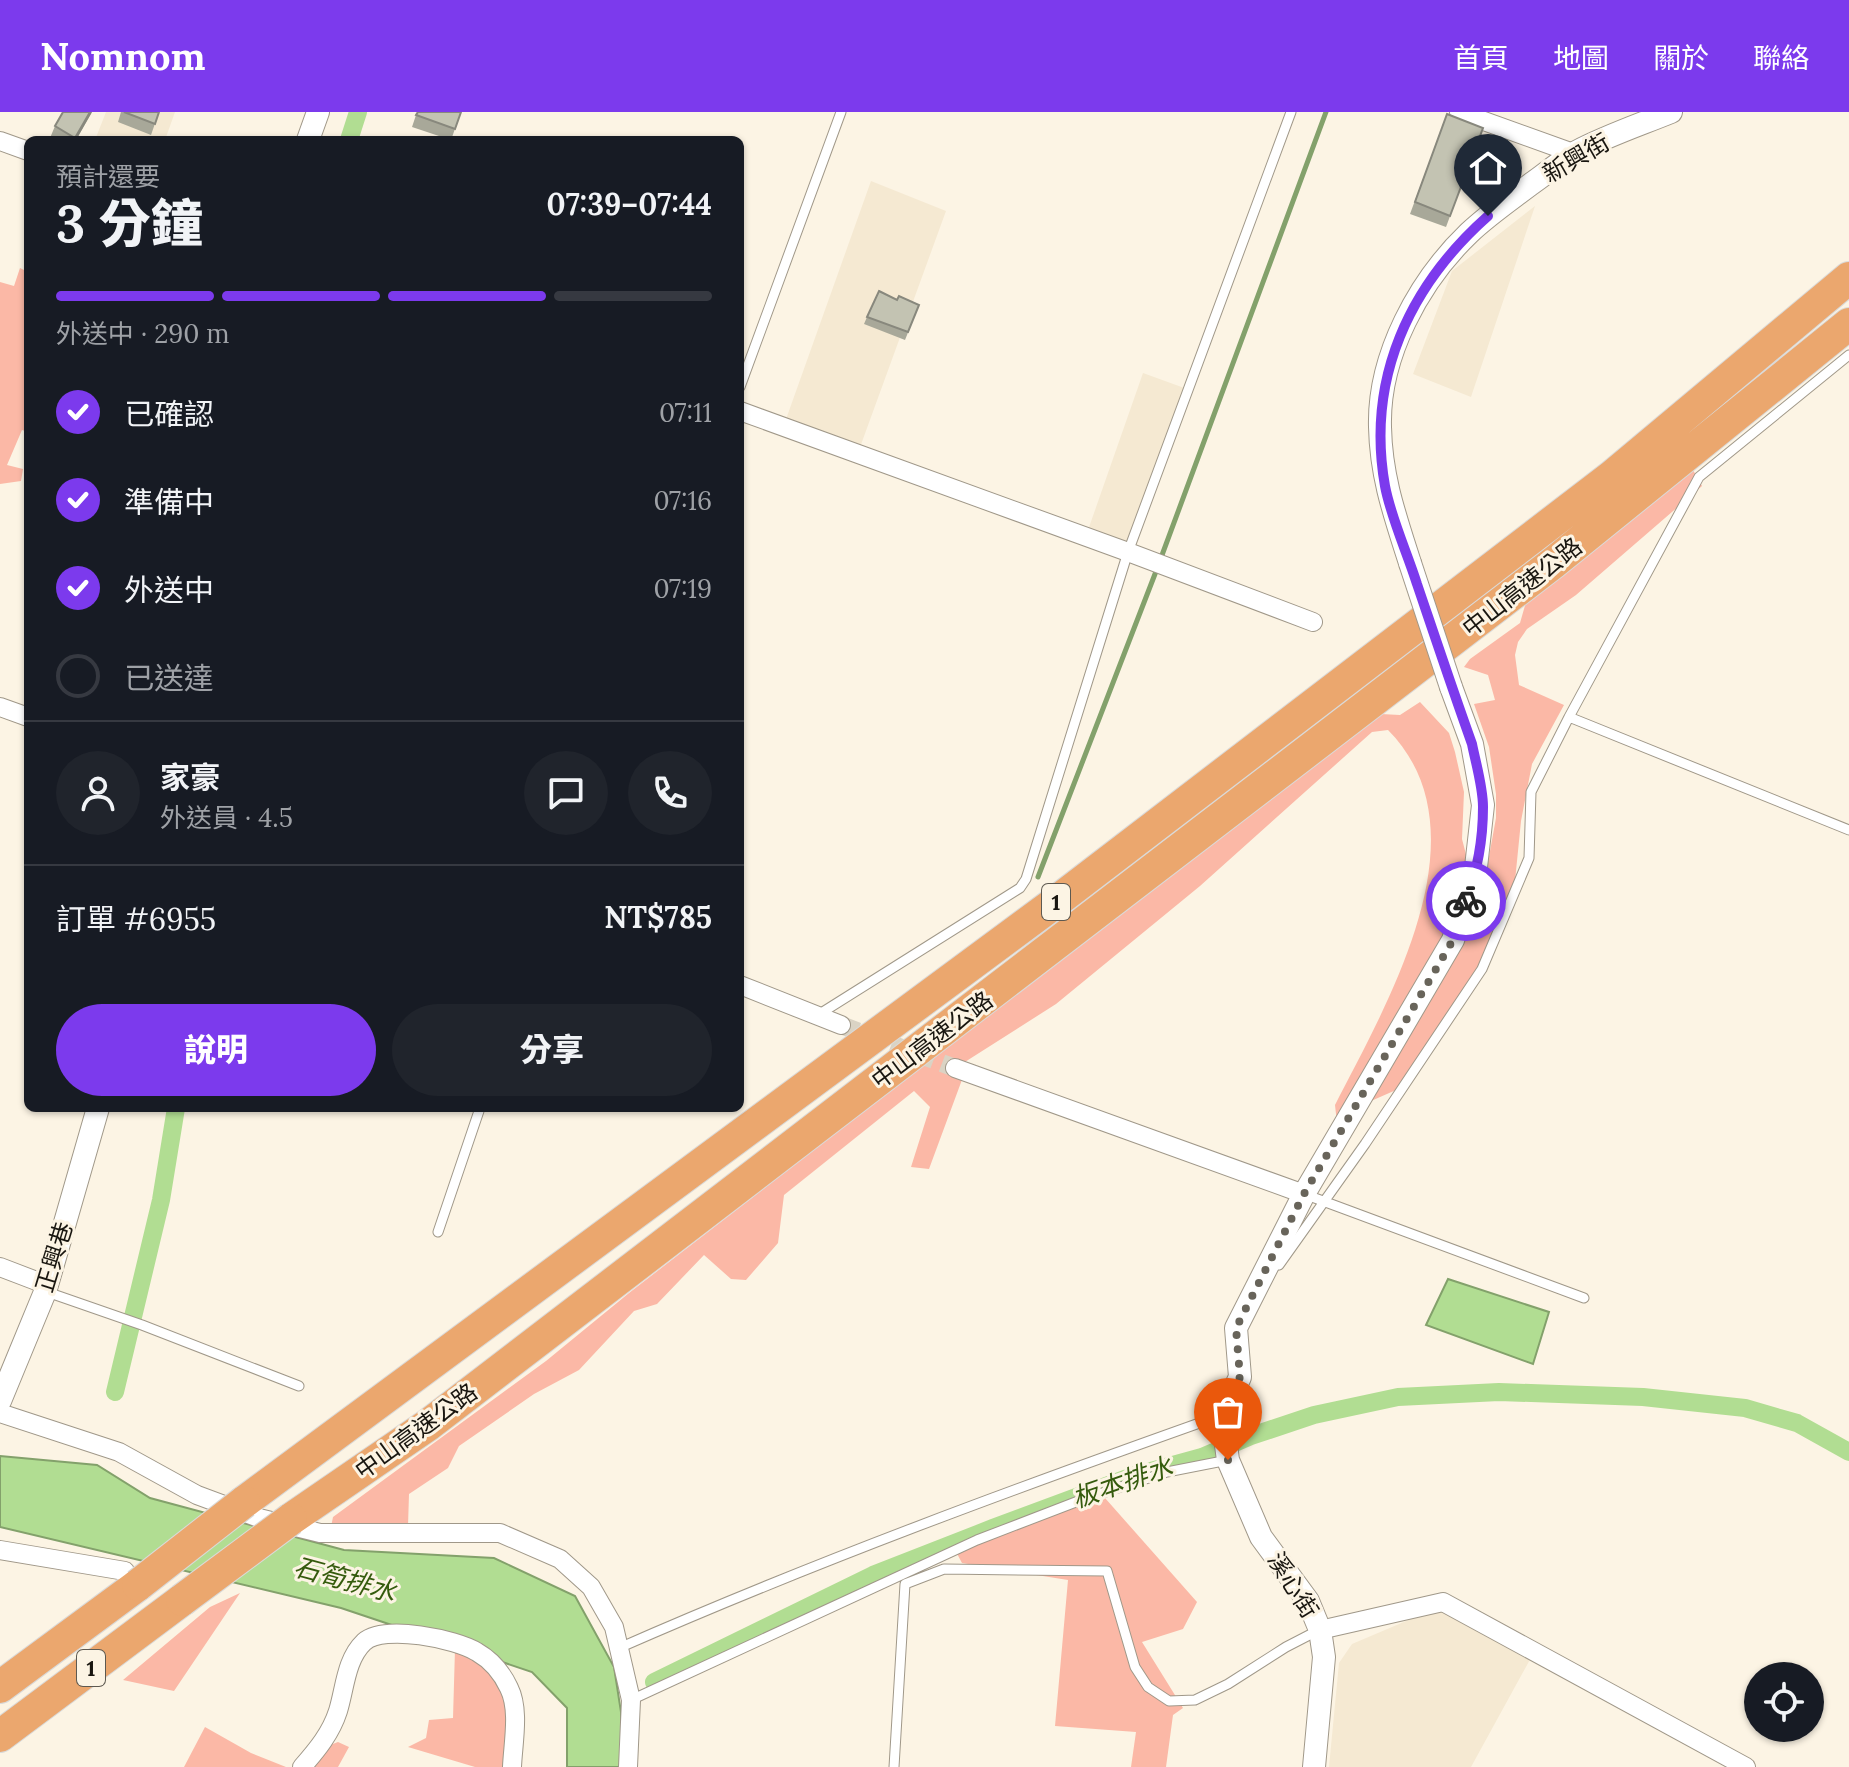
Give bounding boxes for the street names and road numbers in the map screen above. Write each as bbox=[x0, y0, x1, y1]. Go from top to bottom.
street label: 新興街 bbox=[1537, 127, 1615, 189]
street label: 中山高速公路 bbox=[1456, 530, 1588, 644]
road number: 1 bbox=[1042, 884, 1070, 920]
street label: 中山高速公路 bbox=[865, 984, 999, 1096]
street label: 正興巷 bbox=[29, 1218, 79, 1296]
street label: 中山高速公路 bbox=[349, 1376, 483, 1486]
street label: 溪心街 bbox=[1261, 1546, 1325, 1624]
road number: 1 bbox=[77, 1650, 105, 1686]

